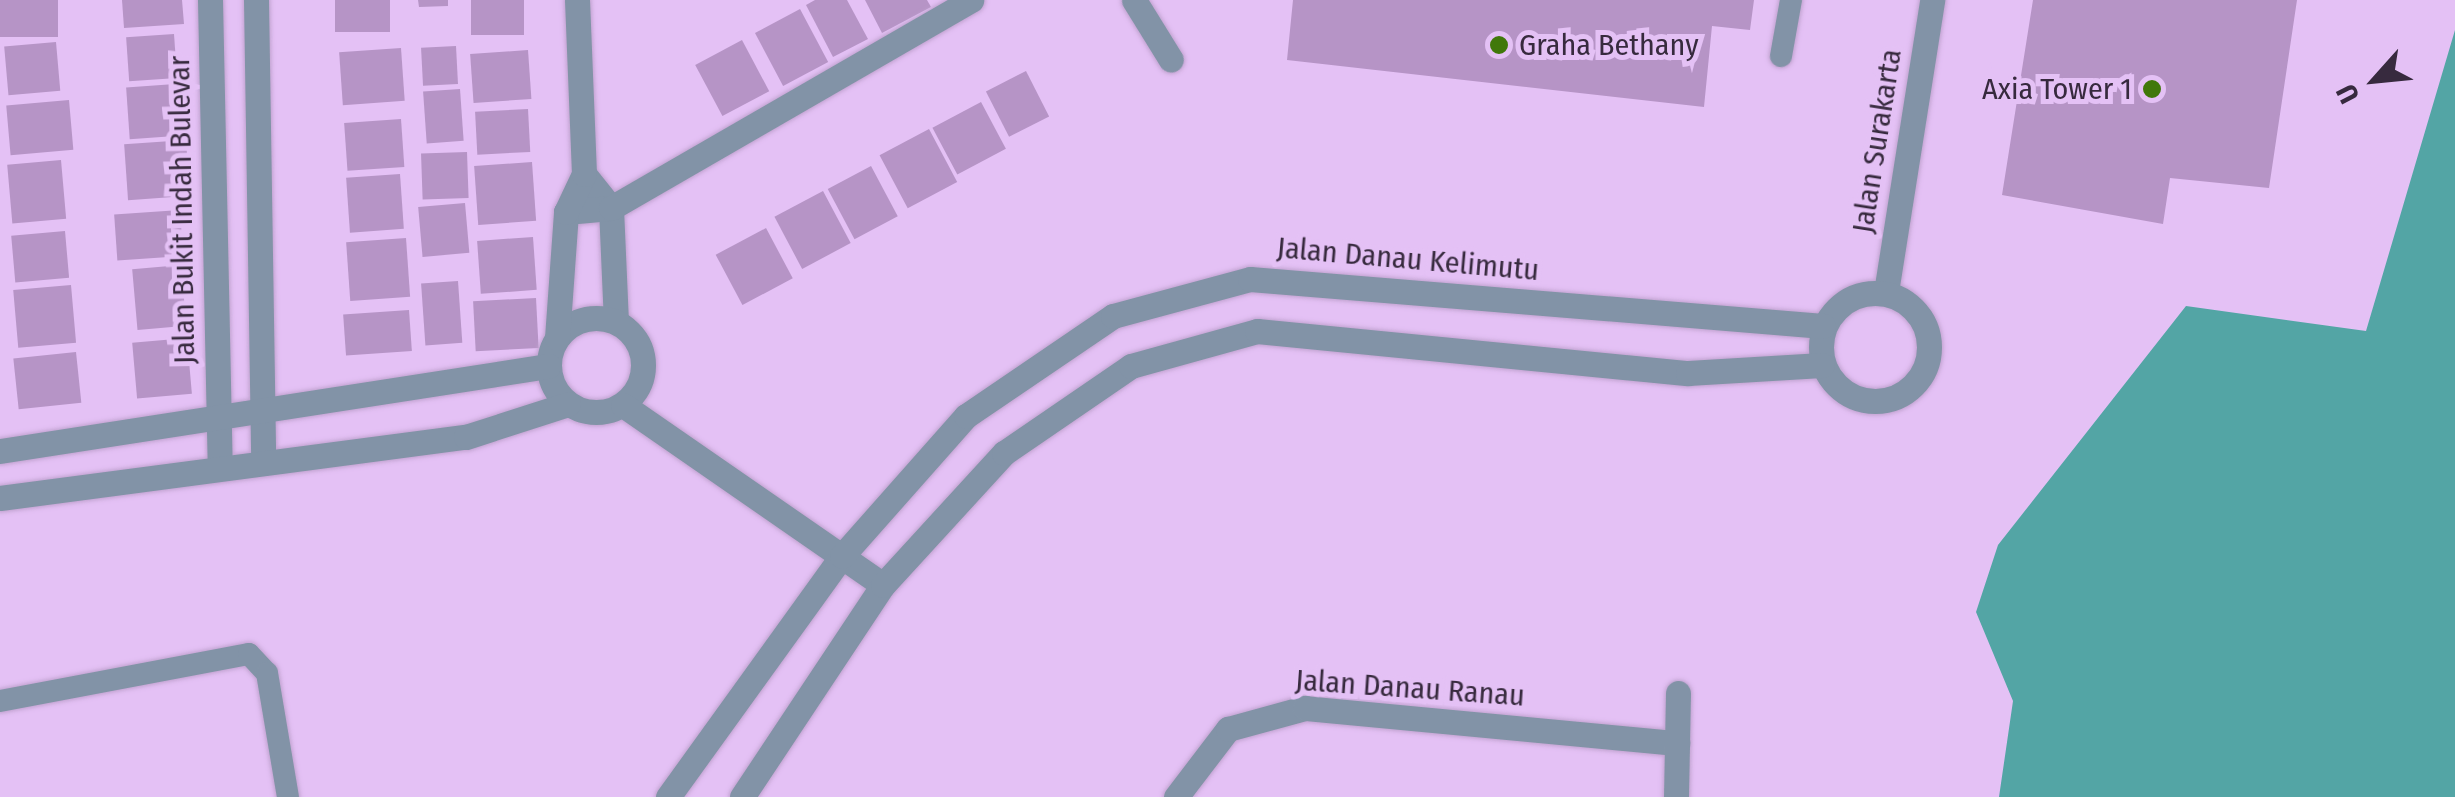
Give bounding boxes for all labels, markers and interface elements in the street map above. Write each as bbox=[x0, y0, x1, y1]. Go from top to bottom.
place label: Graha Bethany bbox=[1519, 27, 1699, 63]
north arrow bbox=[2325, 30, 2425, 130]
marker: Graha Bethany bbox=[1488, 34, 1510, 56]
street label: Jalan Surakarta bbox=[1845, 46, 1909, 236]
street label: Jalan Bukit Indah Bulevar bbox=[161, 56, 203, 364]
place label: Axia Tower 1 bbox=[1982, 71, 2132, 107]
marker: Axia Tower 1 bbox=[2141, 78, 2163, 100]
text: U bbox=[2329, 79, 2366, 109]
street label: Jalan Danau Kelimutu bbox=[1275, 230, 1541, 288]
street label: Jalan Danau Ranau bbox=[1294, 662, 1526, 714]

